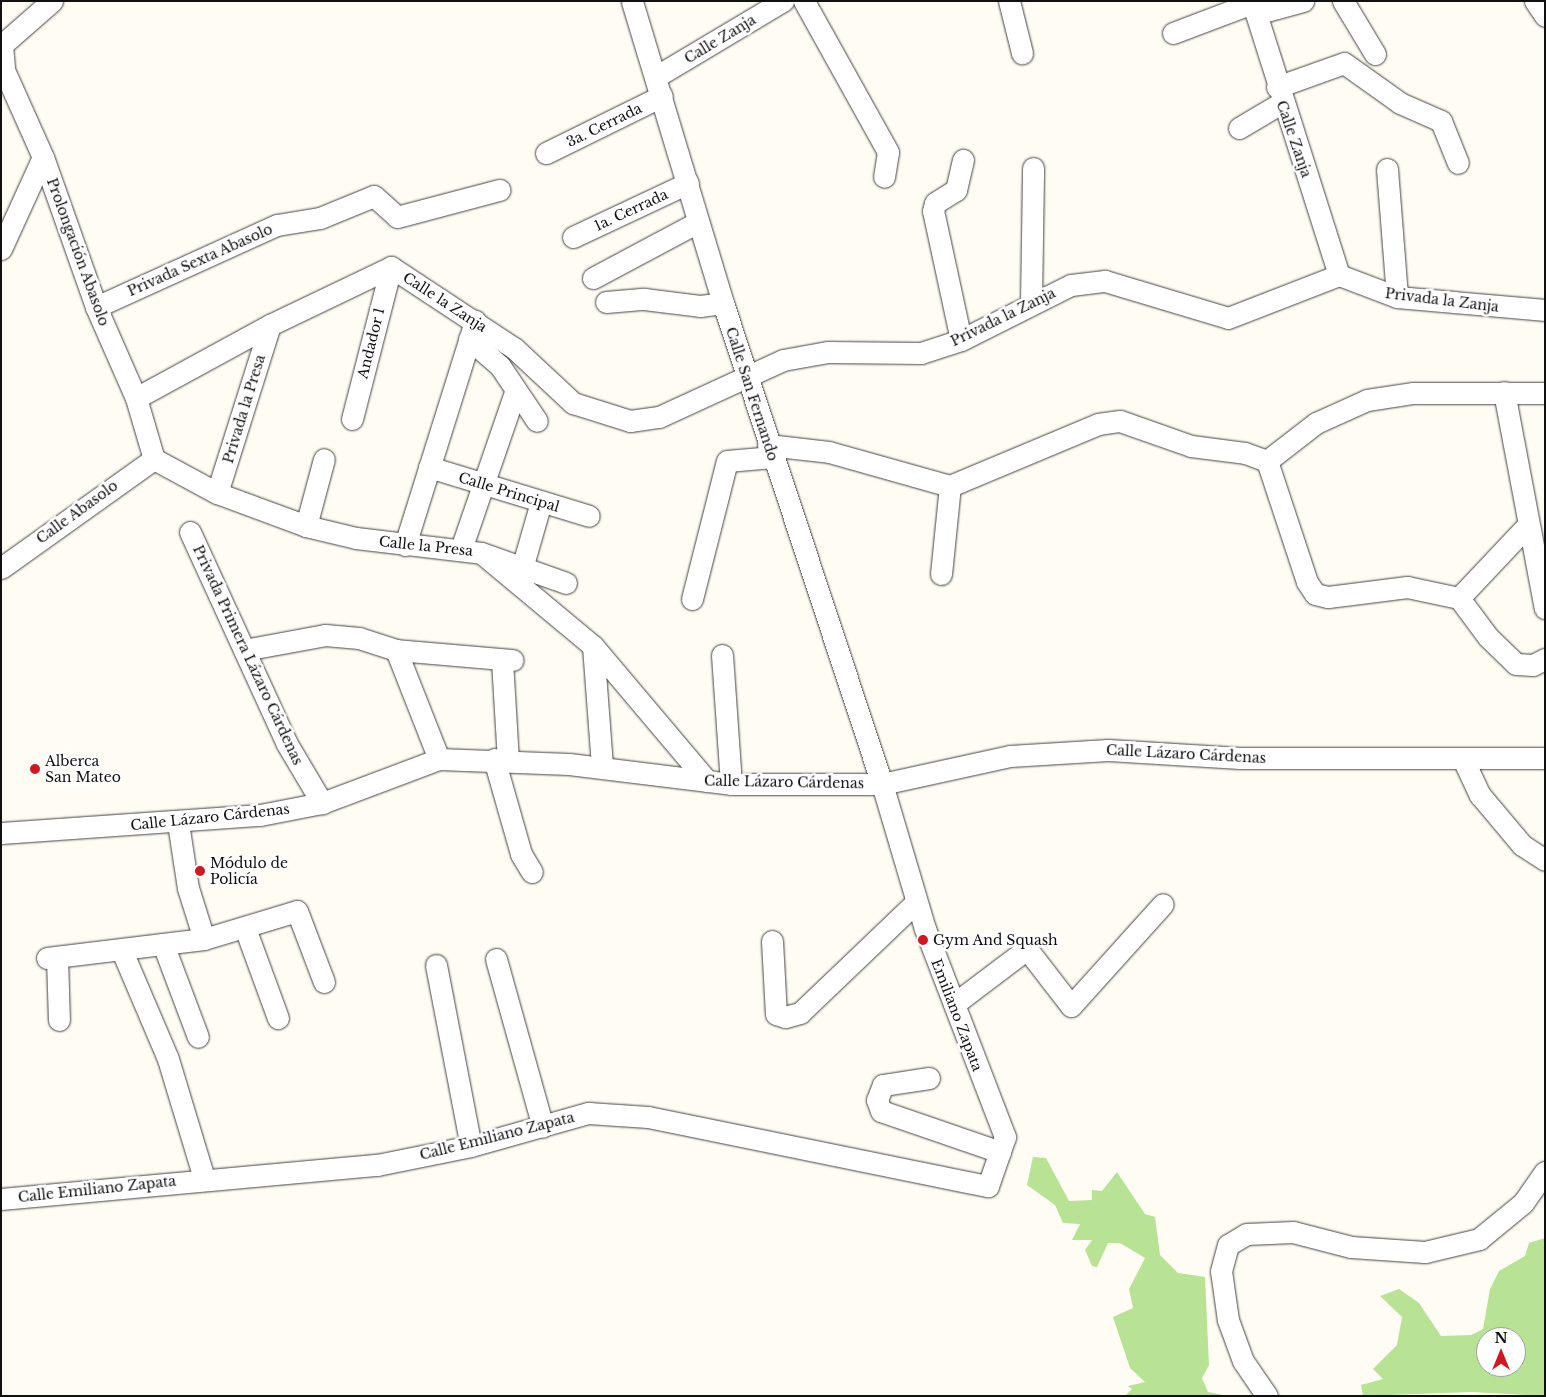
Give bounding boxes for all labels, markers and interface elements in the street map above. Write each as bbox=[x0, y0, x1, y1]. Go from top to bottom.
street label: Calle Zanja bbox=[681, 11, 759, 67]
street label: Calle Zanja bbox=[1273, 98, 1315, 180]
street label: 3a. Cerrada bbox=[564, 100, 644, 150]
street label: Prolongación Abasolo bbox=[43, 175, 113, 329]
street label: 1a. Cerrada bbox=[592, 186, 670, 234]
street label: Privada Sexta Abasolo bbox=[124, 220, 276, 300]
street label: Calle la Zanja bbox=[400, 269, 490, 335]
street label: Privada la Zanja bbox=[948, 284, 1058, 350]
street label: Privada la Zanja bbox=[1384, 285, 1500, 315]
street label: Andador 1 bbox=[354, 305, 388, 381]
street label: Calle San Fernando bbox=[722, 325, 782, 463]
street label: Privada la Presa bbox=[219, 353, 269, 465]
street label: Calle Principal bbox=[456, 469, 562, 515]
street label: Calle Abasolo bbox=[33, 477, 121, 547]
street label: Calle la Presa bbox=[378, 533, 474, 559]
street label: Privada Primera Lázaro Cárdenas bbox=[189, 542, 307, 768]
street label: Calle Lázaro Cárdenas bbox=[1106, 741, 1266, 767]
place label: Alberca San Mateo bbox=[45, 753, 121, 786]
marker: Alberca San Mateo bbox=[29, 763, 41, 775]
street label: Calle Lázaro Cárdenas bbox=[704, 772, 864, 792]
street label: Calle Lázaro Cárdenas bbox=[130, 800, 290, 834]
place label: Módulo de Policía bbox=[210, 855, 288, 888]
marker: Módulo de Policía bbox=[194, 865, 206, 877]
place label: Gym And Squash bbox=[933, 932, 1058, 948]
marker: Gym And Squash bbox=[917, 934, 929, 946]
street label: Emiliano Zapata bbox=[928, 957, 986, 1073]
street label: Calle Emiliano Zapata bbox=[418, 1109, 576, 1163]
street label: Calle Emiliano Zapata bbox=[17, 1172, 177, 1206]
north arrow bbox=[1476, 1327, 1526, 1377]
text: N bbox=[1494, 1329, 1508, 1347]

